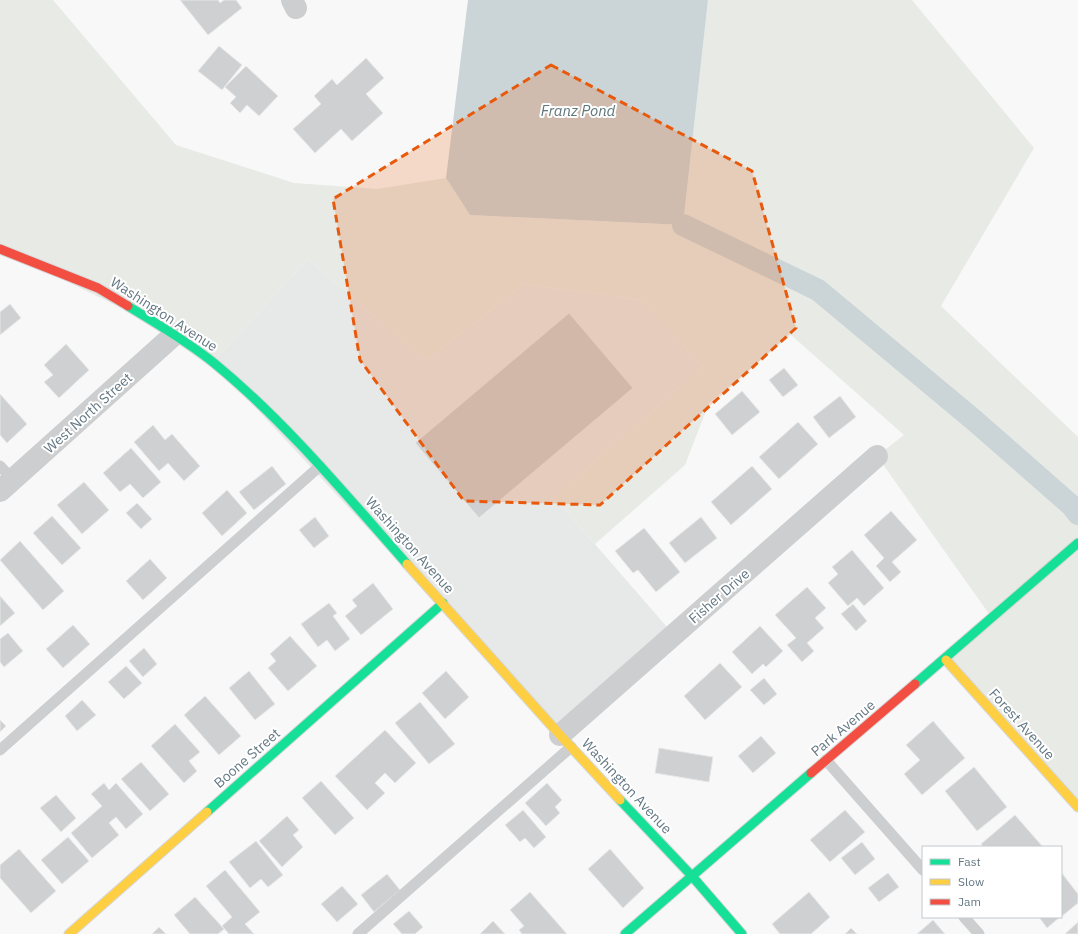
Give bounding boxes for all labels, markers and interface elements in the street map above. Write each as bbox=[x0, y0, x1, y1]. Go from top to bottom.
water label: Franz Pond bbox=[541, 101, 616, 120]
street label: Washington Avenue bbox=[107, 273, 221, 356]
street label: West North Street bbox=[40, 369, 136, 457]
street label: Washington Avenue bbox=[362, 493, 458, 597]
street label: Fisher Drive bbox=[685, 564, 753, 627]
street label: Forest Avenue bbox=[985, 685, 1059, 764]
street label: Park Avenue bbox=[807, 696, 879, 760]
street label: Boone Street bbox=[210, 724, 284, 792]
street label: Washington Avenue bbox=[578, 734, 676, 838]
legend bbox=[922, 846, 1062, 918]
text: Fast bbox=[958, 854, 981, 869]
text: Slow bbox=[958, 874, 984, 889]
text: Jam bbox=[958, 894, 981, 909]

